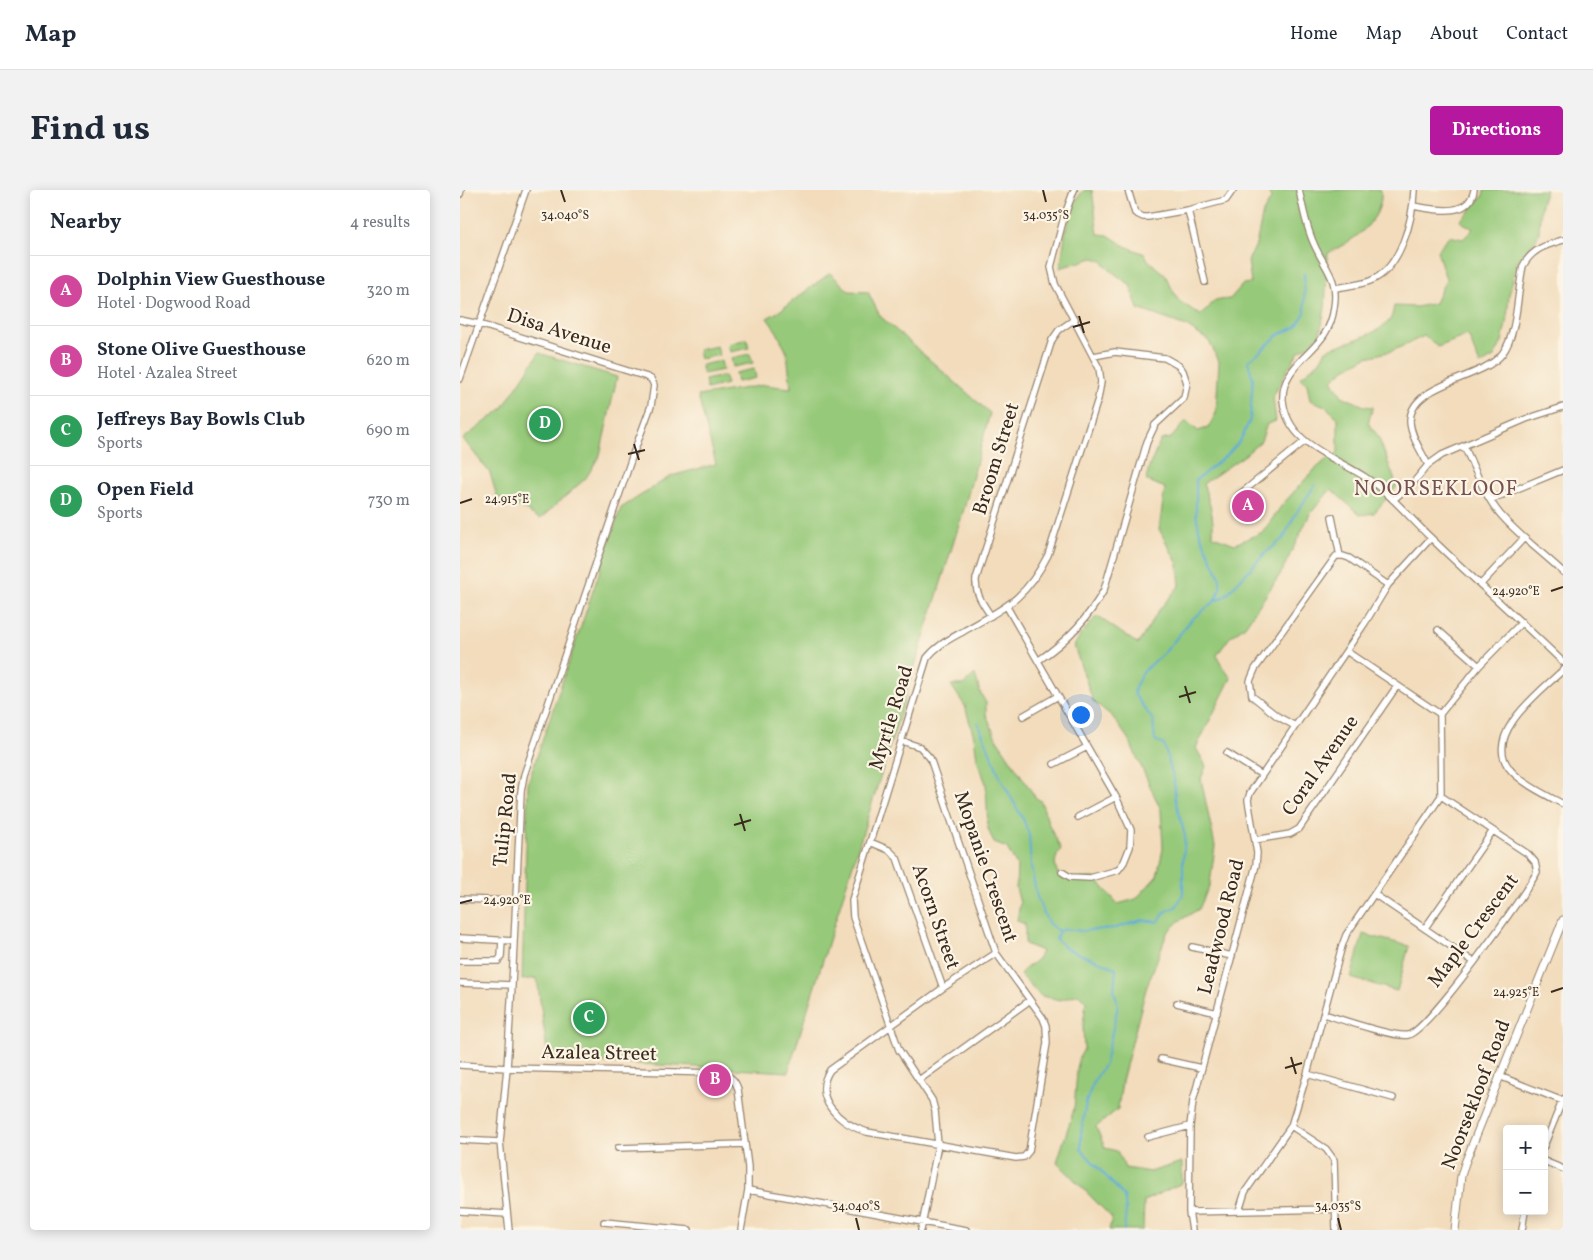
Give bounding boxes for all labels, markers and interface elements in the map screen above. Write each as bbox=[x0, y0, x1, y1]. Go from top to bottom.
text: Map bbox=[25, 18, 76, 52]
text: Home bbox=[1290, 22, 1338, 47]
text: Map bbox=[1366, 22, 1402, 47]
text: About bbox=[1430, 22, 1478, 47]
text: Contact bbox=[1506, 22, 1568, 47]
text: Find us bbox=[30, 106, 150, 154]
button: Directions bbox=[1430, 106, 1563, 155]
text: Nearby bbox=[50, 208, 121, 237]
text: 34.040°S bbox=[541, 208, 589, 224]
text: 34.035°S bbox=[1023, 208, 1069, 224]
text: 4 results bbox=[350, 212, 410, 234]
text: Dolphin View Guesthouse bbox=[97, 267, 325, 293]
text: A bbox=[60, 280, 72, 302]
text: 320 m bbox=[366, 280, 410, 302]
text: Hotel · Dogwood Road bbox=[97, 293, 251, 315]
street label: Disa Avenue bbox=[503, 302, 615, 362]
text: Stone Olive Guesthouse bbox=[97, 337, 306, 363]
text: B bbox=[61, 350, 71, 372]
text: 620 m bbox=[366, 350, 410, 372]
text: Hotel · Azalea Street bbox=[97, 363, 238, 385]
street label: Broom Street bbox=[967, 399, 1027, 519]
pin: D bbox=[529, 405, 561, 443]
text: Jeffreys Bay Bowls Club bbox=[97, 407, 305, 433]
text: C bbox=[61, 420, 71, 442]
text: 690 m bbox=[366, 420, 410, 442]
text: Sports bbox=[97, 433, 143, 455]
district label: NOORSEKLOOF bbox=[1354, 475, 1518, 504]
text: Open Field bbox=[97, 477, 194, 503]
pin: A bbox=[1232, 487, 1264, 525]
text: D bbox=[60, 490, 72, 512]
text: 730 m bbox=[368, 490, 410, 512]
text: 24.915°E bbox=[485, 492, 529, 508]
text: Sports bbox=[97, 503, 143, 525]
text: 24.920°E bbox=[1492, 584, 1540, 600]
street label: Myrtle Road bbox=[863, 662, 921, 774]
your location bbox=[1068, 702, 1094, 728]
street label: Coral Avenue bbox=[1276, 710, 1366, 822]
street label: Tulip Road bbox=[487, 771, 525, 869]
street label: Mopanie Crescent bbox=[946, 787, 1024, 947]
street label: Leadwood Road bbox=[1192, 856, 1252, 998]
street label: Acorn Street bbox=[904, 860, 966, 974]
street label: Maple Crescent bbox=[1422, 868, 1526, 994]
text: 24.920°E bbox=[483, 893, 531, 909]
text: 24.925°E bbox=[1493, 985, 1539, 1001]
pin: C bbox=[573, 999, 605, 1037]
street label: Noorsekloof Road bbox=[1435, 1016, 1519, 1174]
street label: Azalea Street bbox=[541, 1039, 657, 1069]
pin: B bbox=[699, 1061, 731, 1099]
map controls bbox=[1503, 1125, 1548, 1215]
button: + bbox=[1503, 1125, 1548, 1170]
button: − bbox=[1503, 1170, 1548, 1215]
text: 34.040°S bbox=[832, 1199, 880, 1215]
text: 34.035°S bbox=[1315, 1199, 1361, 1215]

